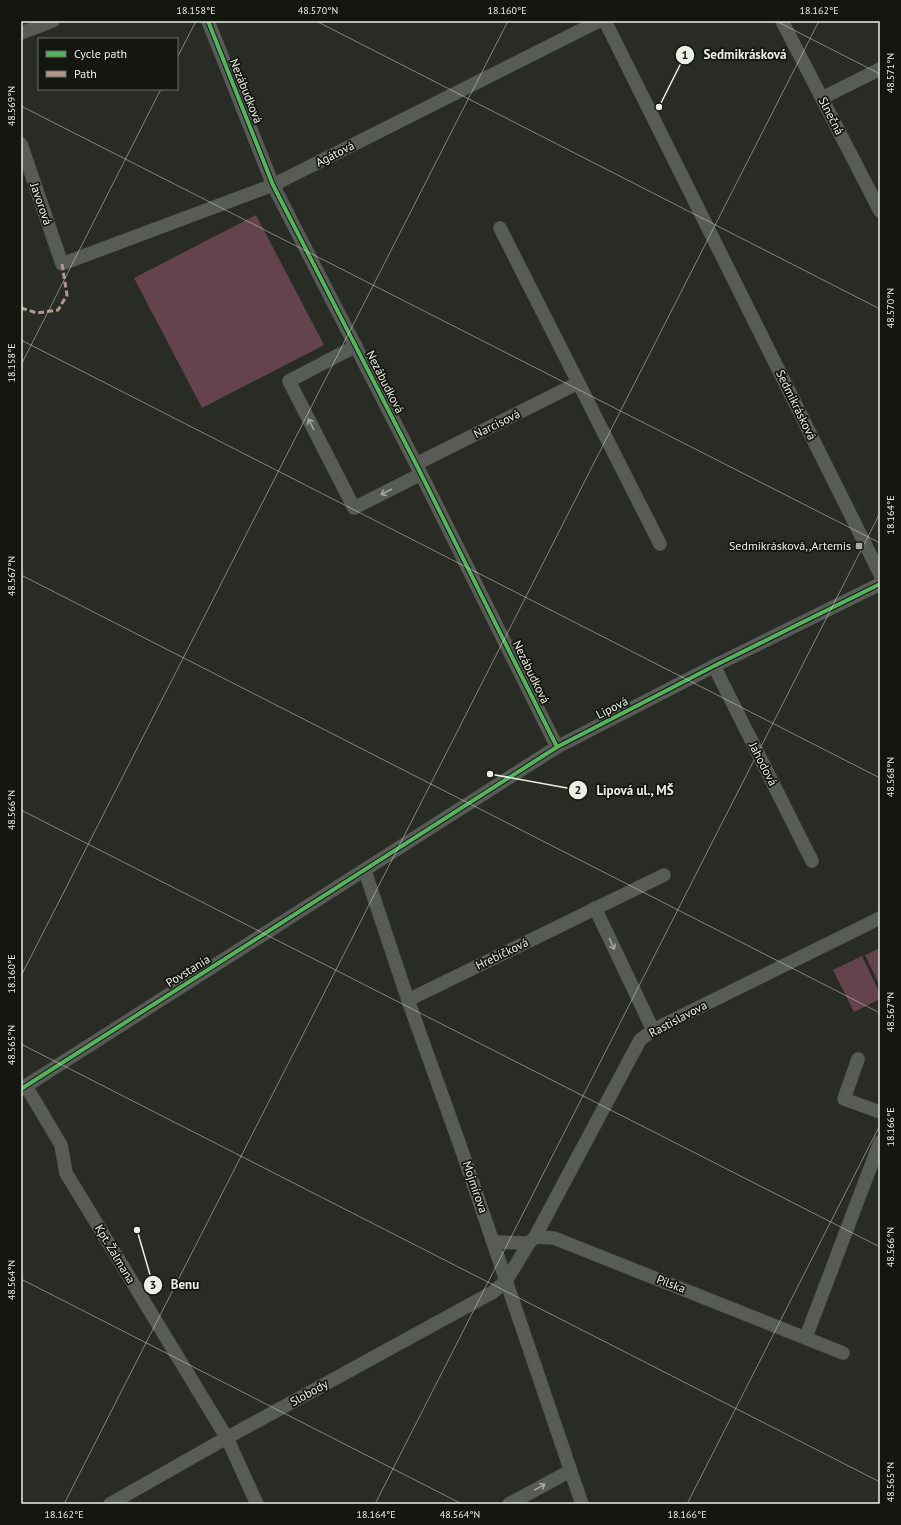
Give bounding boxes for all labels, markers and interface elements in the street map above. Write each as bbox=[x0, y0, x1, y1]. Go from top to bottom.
text: 18.158°E bbox=[177, 4, 216, 17]
text: 48.570°N bbox=[298, 4, 338, 17]
text: 18.160°E bbox=[488, 4, 527, 17]
text: 18.162°E bbox=[800, 4, 839, 17]
legend bbox=[38, 38, 178, 90]
callout: Sedmikrásková bbox=[675, 42, 794, 67]
text: Cycle path bbox=[74, 46, 127, 61]
text: Sedmikrásková bbox=[703, 46, 787, 63]
text: 1 bbox=[682, 47, 688, 62]
text: 48.571°N bbox=[884, 53, 897, 93]
street label: Nezábudková bbox=[227, 56, 266, 125]
text: Path bbox=[74, 66, 97, 81]
text: 48.569°N bbox=[5, 86, 18, 126]
street label: Slnečná bbox=[816, 94, 847, 137]
street label: Agátová bbox=[313, 137, 357, 170]
street label: Javorová bbox=[27, 180, 56, 227]
text: 48.570°N bbox=[884, 288, 897, 328]
text: 18.158°E bbox=[5, 344, 18, 383]
street label: Nezábudková bbox=[363, 348, 408, 416]
street label: Sedmikrásková bbox=[773, 367, 820, 442]
street label: Narcisová bbox=[471, 406, 522, 441]
one-way arrow bbox=[307, 419, 314, 431]
one-way arrow bbox=[381, 489, 393, 496]
text: 18.164°E bbox=[884, 496, 897, 535]
place label: Sedmikrásková,,Artemis bbox=[729, 538, 851, 553]
marker: Sedmikrásková,,Artemis bbox=[854, 541, 864, 551]
text: 48.567°N bbox=[5, 556, 18, 596]
street label: Nezábudková bbox=[510, 638, 553, 706]
street label: Lipová bbox=[593, 693, 630, 722]
street label: Jahodová bbox=[746, 739, 781, 788]
text: 48.568°N bbox=[884, 757, 897, 797]
callout: Lipová ul., MŠ bbox=[568, 778, 682, 803]
text: 2 bbox=[575, 782, 581, 797]
text: Lipová ul., MŠ bbox=[596, 782, 674, 799]
text: 48.566°N bbox=[5, 790, 18, 830]
street label: Hrebíčková bbox=[473, 934, 531, 973]
one-way arrow bbox=[609, 937, 616, 949]
street label: Povstania bbox=[163, 951, 213, 990]
text: 18.160°E bbox=[5, 955, 18, 994]
text: 48.567°N bbox=[884, 992, 897, 1032]
street label: Rastislavova bbox=[646, 997, 709, 1040]
text: 48.565°N bbox=[5, 1025, 18, 1065]
text: 18.166°E bbox=[884, 1108, 897, 1147]
street label: Mojmírova bbox=[460, 1159, 491, 1215]
street label: Kpt. Žalmana bbox=[92, 1221, 139, 1286]
text: 48.566°N bbox=[884, 1227, 897, 1267]
text: 48.564°N bbox=[5, 1260, 18, 1300]
street label: Pílska bbox=[655, 1271, 688, 1296]
callout: Benu bbox=[143, 1272, 207, 1297]
text: Benu bbox=[171, 1276, 199, 1293]
text: 3 bbox=[150, 1277, 156, 1292]
street label: Slobody bbox=[287, 1376, 331, 1409]
text: 48.565°N bbox=[884, 1462, 897, 1502]
one-way arrow bbox=[533, 1483, 545, 1491]
text: 18.162°E bbox=[45, 1508, 84, 1521]
text: 18.164°E bbox=[357, 1508, 396, 1521]
text: 48.564°N bbox=[440, 1508, 480, 1521]
text: 18.166°E bbox=[668, 1508, 707, 1521]

